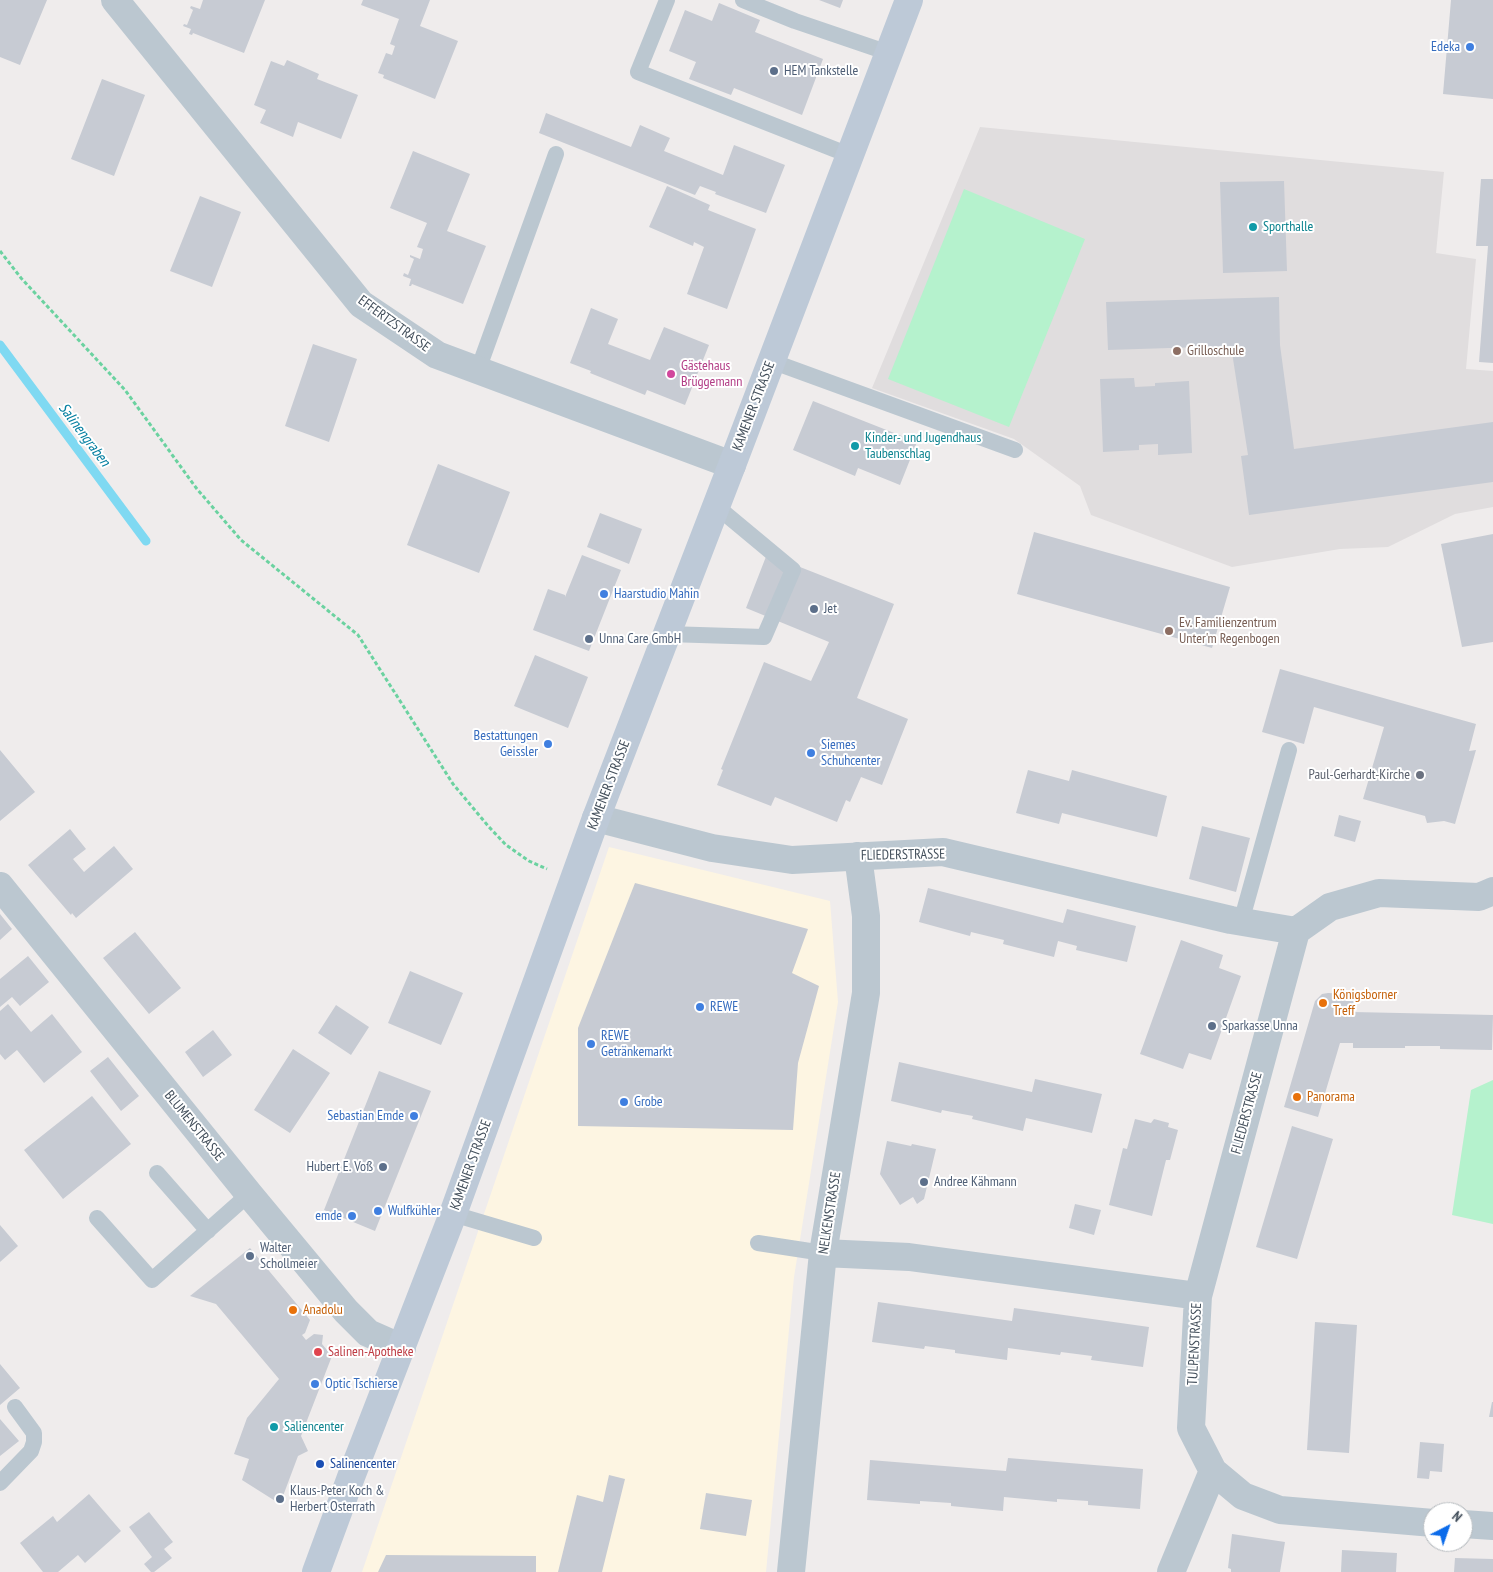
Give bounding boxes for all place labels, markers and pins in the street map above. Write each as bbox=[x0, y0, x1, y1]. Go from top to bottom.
place label: Edeka bbox=[1431, 39, 1460, 55]
marker: Edeka bbox=[1464, 41, 1476, 53]
place label: HEM Tankstelle bbox=[784, 63, 858, 79]
marker: HEM Tankstelle bbox=[768, 65, 780, 77]
place label: Sporthalle bbox=[1263, 219, 1313, 235]
marker: Sporthalle bbox=[1247, 221, 1259, 233]
place label: Grilloschule bbox=[1187, 343, 1244, 359]
marker: Grilloschule bbox=[1171, 345, 1183, 357]
place label: Gästehaus Brüggemann bbox=[681, 358, 742, 391]
marker: Gästehaus Brüggemann bbox=[665, 368, 677, 380]
place label: Kinder- und Jugendhaus Taubenschlag bbox=[865, 430, 981, 462]
marker: Kinder- und Jugendhaus Taubenschlag bbox=[849, 440, 861, 452]
place label: Haarstudio Mahin bbox=[614, 586, 699, 602]
marker: Haarstudio Mahin bbox=[598, 588, 610, 600]
place label: Jet bbox=[824, 601, 837, 617]
marker: Jet bbox=[808, 603, 820, 615]
place label: Ev. Familienzentrum Unter'm Regenbogen bbox=[1179, 615, 1280, 648]
marker: Ev. Familienzentrum Unter'm Regenbogen bbox=[1163, 625, 1175, 637]
place label: Unna Care GmbH bbox=[599, 631, 681, 647]
marker: Unna Care GmbH bbox=[583, 633, 595, 645]
place label: Bestattungen Geissler bbox=[474, 728, 538, 760]
place label: Siemes Schuhcenter bbox=[821, 737, 880, 770]
marker: Bestattungen Geissler bbox=[542, 738, 554, 750]
marker: Siemes Schuhcenter bbox=[805, 747, 817, 759]
place label: Paul-Gerhardt-Kirche bbox=[1309, 767, 1410, 783]
marker: Paul-Gerhardt-Kirche bbox=[1414, 769, 1426, 781]
place label: Königsborner Treff bbox=[1333, 987, 1397, 1020]
marker: Königsborner Treff bbox=[1317, 997, 1329, 1009]
place label: REWE bbox=[710, 999, 738, 1015]
marker: REWE bbox=[694, 1001, 706, 1013]
place label: Sparkasse Unna bbox=[1222, 1018, 1298, 1034]
marker: Sparkasse Unna bbox=[1206, 1020, 1218, 1032]
place label: REWE Getränkemarkt bbox=[601, 1028, 672, 1060]
marker: REWE Getränkemarkt bbox=[585, 1038, 597, 1050]
place label: Panorama bbox=[1307, 1089, 1355, 1105]
marker: Panorama bbox=[1291, 1091, 1303, 1103]
place label: Grobe bbox=[634, 1094, 663, 1110]
marker: Grobe bbox=[618, 1096, 630, 1108]
place label: Sebastian Emde bbox=[327, 1108, 404, 1124]
marker: Sebastian Emde bbox=[408, 1110, 420, 1122]
place label: Hubert E. Voß bbox=[306, 1159, 373, 1175]
marker: Hubert E. Voß bbox=[377, 1161, 389, 1173]
place label: Andree Kähmann bbox=[934, 1174, 1017, 1190]
marker: Andree Kähmann bbox=[918, 1176, 930, 1188]
place label: Wulfkühler bbox=[388, 1203, 440, 1219]
marker: Wulfkühler bbox=[372, 1205, 384, 1217]
place label: emde bbox=[315, 1208, 342, 1224]
marker: emde bbox=[346, 1210, 358, 1222]
place label: Walter Schollmeier bbox=[260, 1240, 317, 1272]
marker: Walter Schollmeier bbox=[244, 1250, 256, 1262]
place label: Anadolu bbox=[303, 1302, 343, 1318]
marker: Anadolu bbox=[287, 1304, 299, 1316]
place label: Salinen-Apotheke bbox=[328, 1344, 414, 1360]
marker: Salinen-Apotheke bbox=[312, 1346, 324, 1358]
place label: Optic Tschierse bbox=[325, 1376, 398, 1392]
marker: Optic Tschierse bbox=[309, 1378, 321, 1390]
place label: Saliencenter bbox=[284, 1419, 344, 1435]
marker: Saliencenter bbox=[268, 1421, 280, 1433]
place label: Salinencenter bbox=[330, 1456, 396, 1472]
marker: Salinencenter bbox=[314, 1458, 326, 1470]
place label: Klaus-Peter Koch & Herbert Osterrath bbox=[290, 1483, 384, 1515]
marker: Klaus-Peter Koch & Herbert Osterrath bbox=[274, 1493, 286, 1505]

